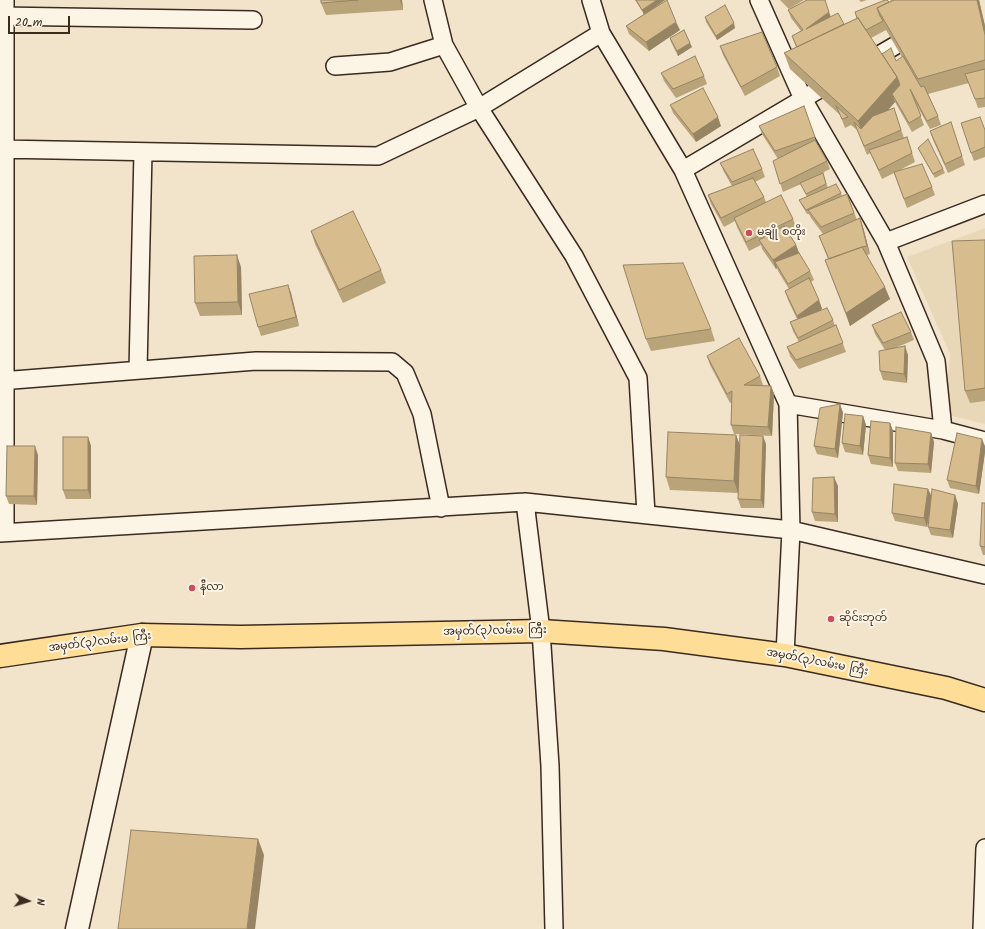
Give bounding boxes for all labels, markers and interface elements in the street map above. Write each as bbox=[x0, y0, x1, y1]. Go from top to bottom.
scale bar bbox=[10, 8, 72, 34]
text: 20 m bbox=[15, 13, 42, 32]
place label: မချို စတိုး bbox=[757, 226, 806, 240]
marker: မချို စတိုး bbox=[744, 228, 754, 238]
place label: နီလာ bbox=[200, 581, 224, 595]
marker: နီလာ bbox=[187, 583, 197, 593]
place label: ဆိုင်းဘုတ် bbox=[839, 612, 887, 626]
marker: ဆိုင်းဘုတ် bbox=[826, 614, 836, 624]
street label: အမှတ်(၃)လမ်းမ ကြီး bbox=[443, 624, 547, 640]
street label: အမှတ်(၃)လမ်းမ ကြီး bbox=[48, 630, 152, 656]
street label: အမှတ်(၃)လမ်းမ ကြီး bbox=[765, 647, 869, 679]
north arrow bbox=[8, 881, 48, 921]
text: N bbox=[31, 898, 49, 906]

